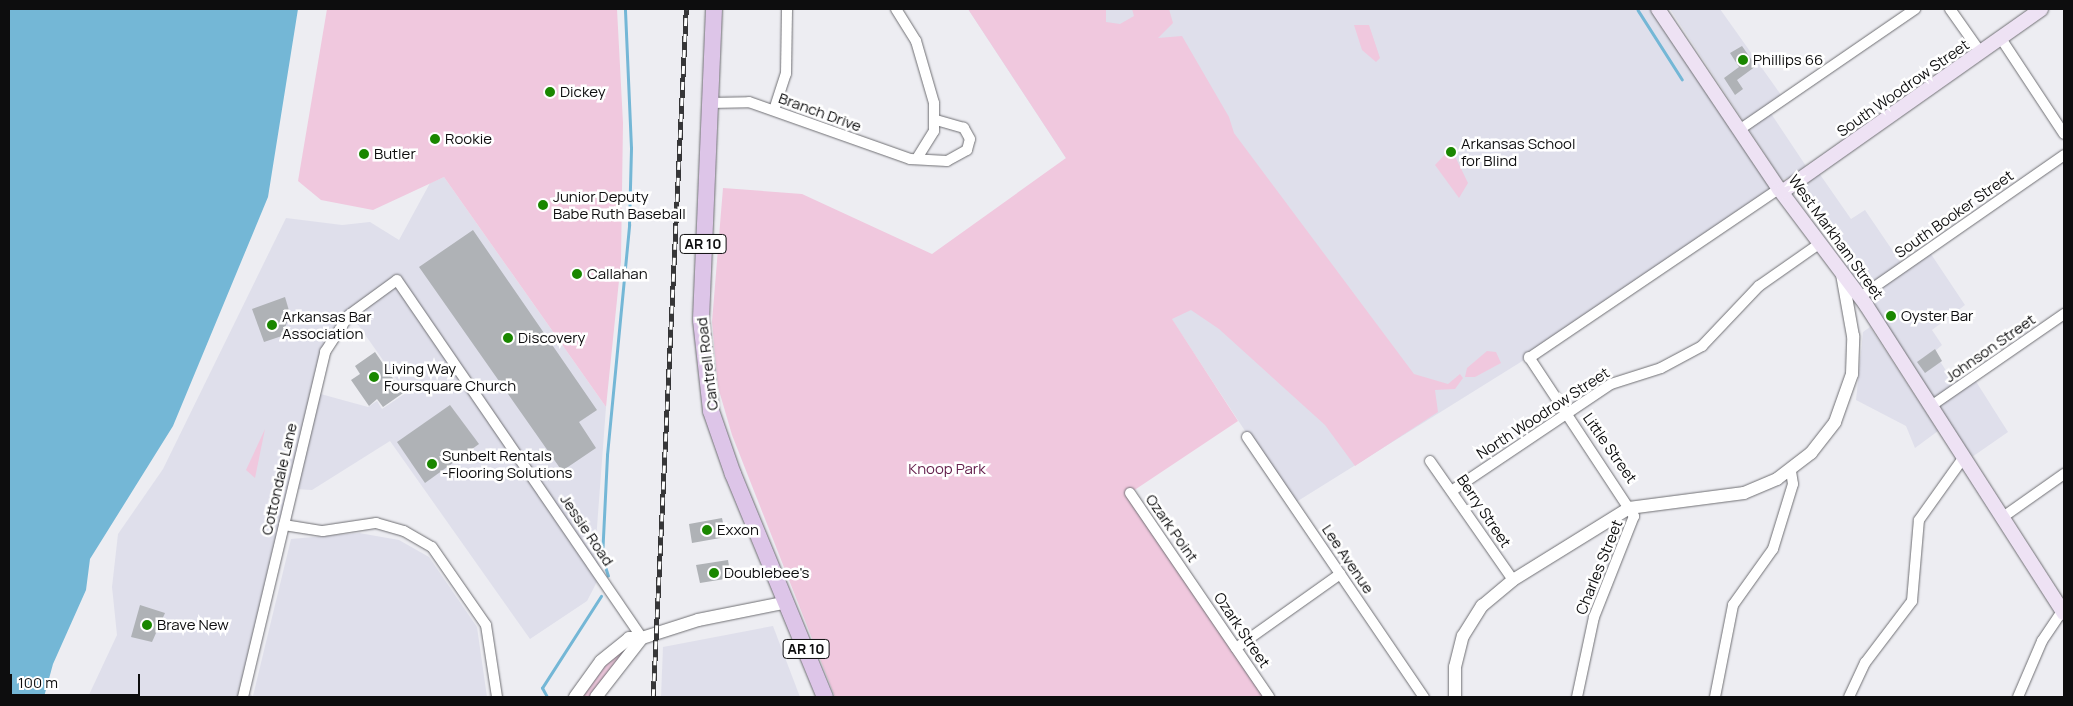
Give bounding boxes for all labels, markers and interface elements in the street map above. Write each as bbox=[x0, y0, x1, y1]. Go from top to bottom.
street label: South Woodrow Street bbox=[1833, 36, 1973, 140]
place label: Phillips 66 bbox=[1753, 51, 1823, 69]
marker: Phillips 66 bbox=[1737, 54, 1749, 66]
place label: Dickey bbox=[560, 83, 606, 101]
marker: Dickey bbox=[544, 86, 556, 98]
street label: Branch Drive bbox=[776, 89, 864, 135]
place label: Rookie bbox=[445, 130, 492, 148]
marker: Rookie bbox=[429, 133, 441, 145]
place label: Arkansas School for Blind bbox=[1461, 134, 1575, 169]
place label: Butler bbox=[374, 145, 416, 163]
marker: Arkansas School for Blind bbox=[1445, 146, 1457, 158]
marker: Butler bbox=[358, 148, 370, 160]
street label: South Booker Street bbox=[1891, 166, 2017, 262]
street label: West Markham Street bbox=[1785, 171, 1887, 303]
place label: Junior Deputy Babe Ruth Baseball bbox=[553, 187, 686, 222]
marker: Junior Deputy Babe Ruth Baseball bbox=[537, 199, 549, 211]
road number: AR 10 bbox=[679, 232, 727, 255]
place label: Callahan bbox=[587, 265, 648, 283]
marker: Callahan bbox=[571, 268, 583, 280]
place label: Arkansas Bar Association bbox=[282, 307, 372, 342]
place label: Oyster Bar bbox=[1901, 307, 1973, 325]
marker: Oyster Bar bbox=[1885, 310, 1897, 322]
street label: Johnson Street bbox=[1941, 310, 2039, 386]
street label: Cantrell Road bbox=[692, 316, 722, 412]
marker: Arkansas Bar Association bbox=[266, 319, 278, 331]
place label: Discovery bbox=[518, 329, 585, 347]
marker: Discovery bbox=[502, 332, 514, 344]
place label: Living Way Foursquare Church bbox=[384, 359, 516, 394]
street label: North Woodrow Street bbox=[1473, 363, 1613, 463]
marker: Living Way Foursquare Church bbox=[368, 371, 380, 383]
street label: Little Street bbox=[1579, 409, 1641, 487]
street label: Cottondale Lane bbox=[257, 421, 301, 537]
place label: Sunbelt Rentals -Flooring Solutions bbox=[442, 446, 572, 481]
marker: Sunbelt Rentals -Flooring Solutions bbox=[426, 458, 438, 470]
park label: Knoop Park bbox=[908, 460, 986, 478]
street label: Berry Street bbox=[1453, 471, 1515, 551]
street label: Jessie Road bbox=[557, 491, 617, 569]
street label: Ozark Point bbox=[1142, 491, 1202, 565]
street label: Charles Street bbox=[1572, 517, 1626, 617]
place label: Exxon bbox=[717, 521, 759, 539]
street label: Lee Avenue bbox=[1318, 521, 1378, 597]
marker: Exxon bbox=[701, 524, 713, 536]
place label: Doublebee's bbox=[724, 564, 809, 582]
marker: Doublebee's bbox=[708, 567, 720, 579]
street label: Ozark Street bbox=[1210, 589, 1274, 671]
place label: Brave New bbox=[157, 616, 229, 634]
marker: Brave New bbox=[141, 619, 153, 631]
road number: AR 10 bbox=[782, 638, 830, 661]
scale bar bbox=[12, 664, 142, 696]
text: 100 m bbox=[18, 672, 58, 693]

